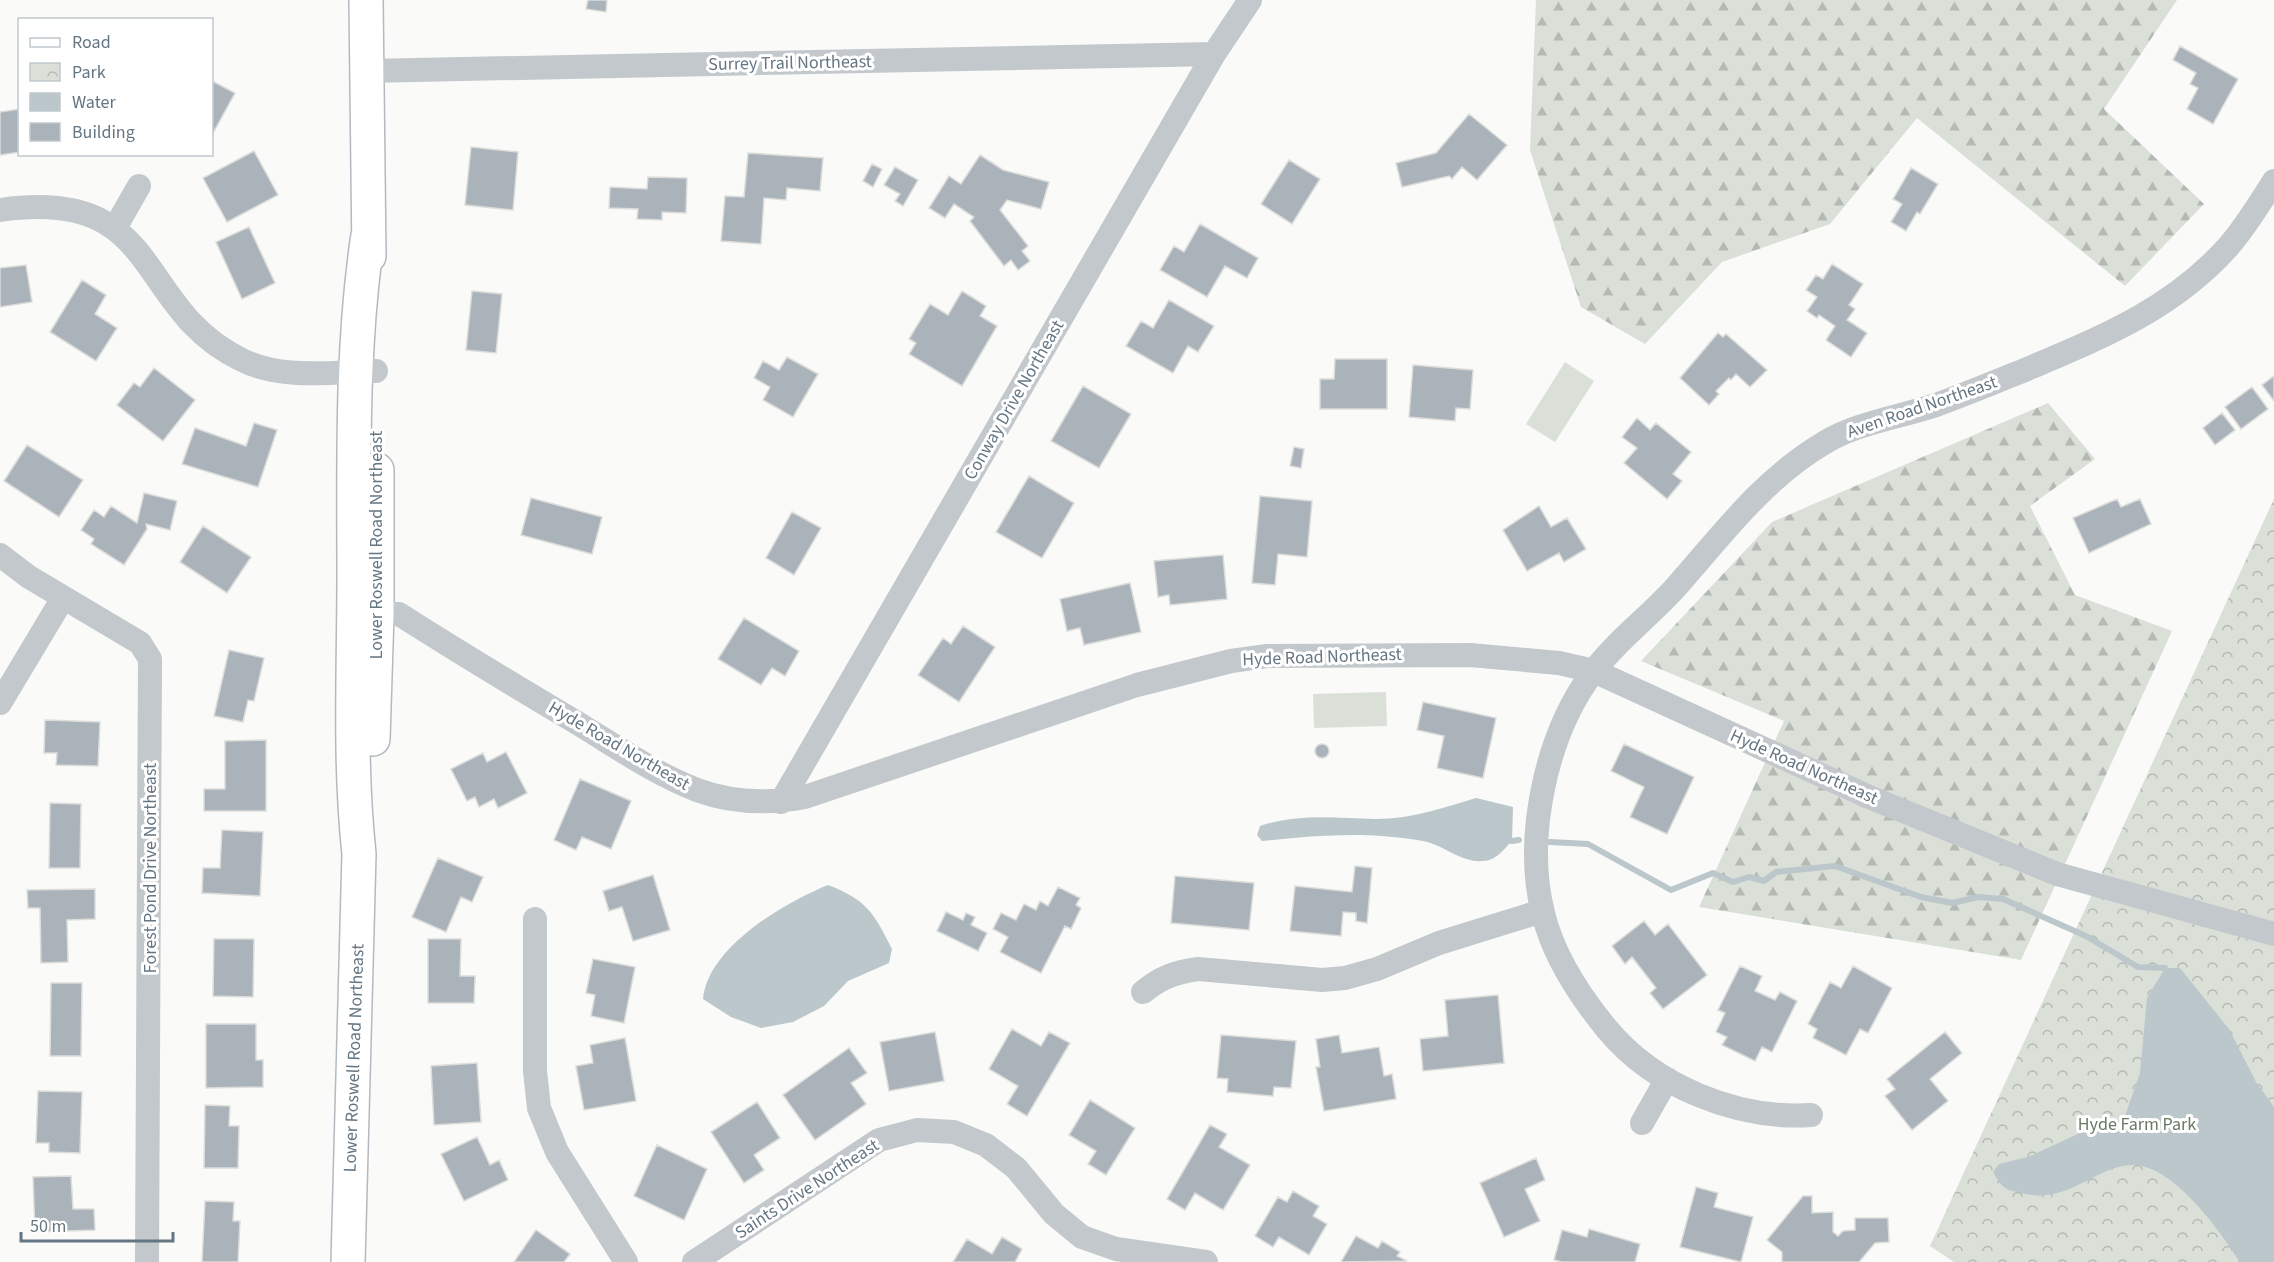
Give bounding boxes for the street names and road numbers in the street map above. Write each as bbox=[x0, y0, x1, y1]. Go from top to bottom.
street label: Surrey Trail Northeast bbox=[708, 49, 872, 77]
street label: Conway Drive Northeast bbox=[958, 315, 1070, 485]
street label: Aven Road Northeast bbox=[1844, 370, 2000, 444]
street label: Lower Roswell Road Northeast bbox=[364, 431, 389, 659]
street label: Hyde Road Northeast bbox=[1242, 642, 1402, 672]
street label: Hyde Road Northeast bbox=[544, 695, 694, 797]
street label: Hyde Road Northeast bbox=[1726, 723, 1882, 811]
street label: Forest Pond Drive Northeast bbox=[138, 763, 163, 973]
street label: Lower Roswell Road Northeast bbox=[338, 943, 370, 1173]
street label: Saints Drive Northeast bbox=[730, 1133, 884, 1245]

